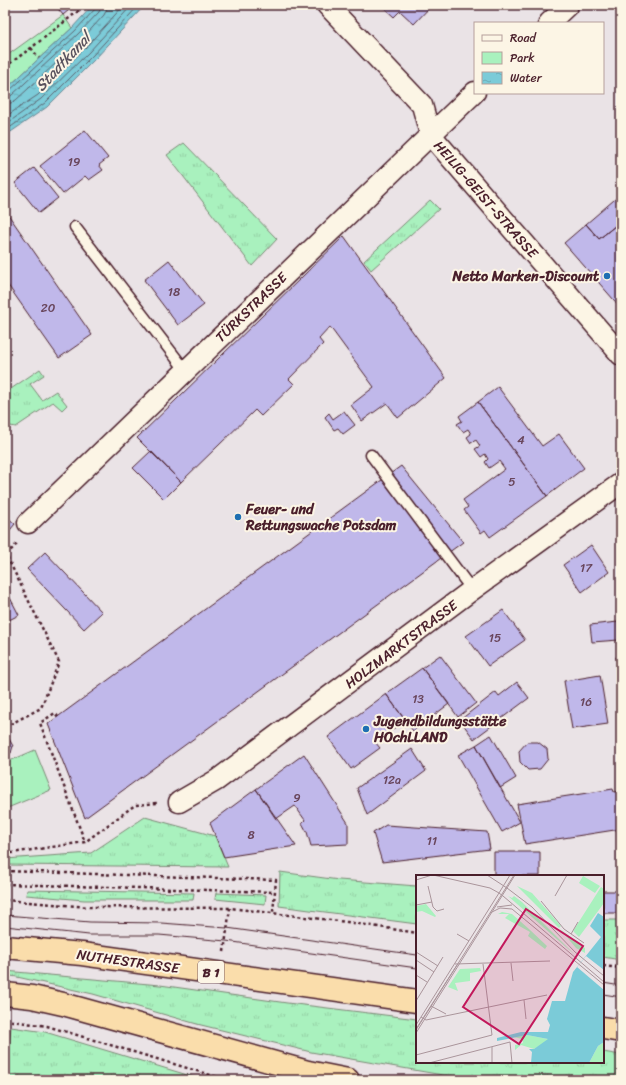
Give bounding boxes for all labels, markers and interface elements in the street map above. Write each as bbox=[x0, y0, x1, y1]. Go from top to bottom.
legend bbox=[474, 22, 604, 94]
water label: Stadtkanal bbox=[29, 24, 100, 98]
text: Road bbox=[510, 27, 537, 49]
text: Park bbox=[510, 47, 535, 69]
text: Water bbox=[510, 67, 543, 89]
street label: HEILIG-GEIST-STRASSE bbox=[427, 134, 545, 265]
house number: 19 bbox=[68, 151, 80, 173]
place label: Netto Marken-Discount bbox=[452, 264, 600, 289]
street label: TÜRKSTRASSE bbox=[209, 265, 294, 349]
marker: Netto Marken-Discount bbox=[602, 271, 612, 281]
house number: 18 bbox=[168, 281, 180, 303]
house number: 20 bbox=[41, 297, 56, 319]
house number: 4 bbox=[517, 429, 525, 451]
house number: 5 bbox=[508, 471, 516, 493]
place label: Feuer- und Rettungswache Potsdam bbox=[245, 497, 397, 538]
marker: Feuer- und Rettungswache Potsdam bbox=[233, 512, 243, 522]
house number: 17 bbox=[580, 557, 593, 579]
street label: HOLZMARKTSTRASSE bbox=[339, 593, 464, 695]
house number: 15 bbox=[489, 627, 501, 649]
house number: 13 bbox=[412, 688, 424, 710]
house number: 16 bbox=[580, 691, 592, 713]
place label: Jugendbildungsstätte HOchLLAND bbox=[373, 709, 507, 750]
marker: Jugendbildungsstätte HOchLLAND bbox=[361, 724, 371, 734]
house number: 12a bbox=[383, 769, 401, 791]
house number: 9 bbox=[293, 787, 301, 809]
house number: 8 bbox=[247, 824, 255, 846]
house number: 11 bbox=[427, 830, 437, 852]
inset map bbox=[416, 875, 604, 1063]
street label: NUTHESTRASSE bbox=[75, 942, 182, 981]
road number: B 1 bbox=[198, 961, 224, 983]

